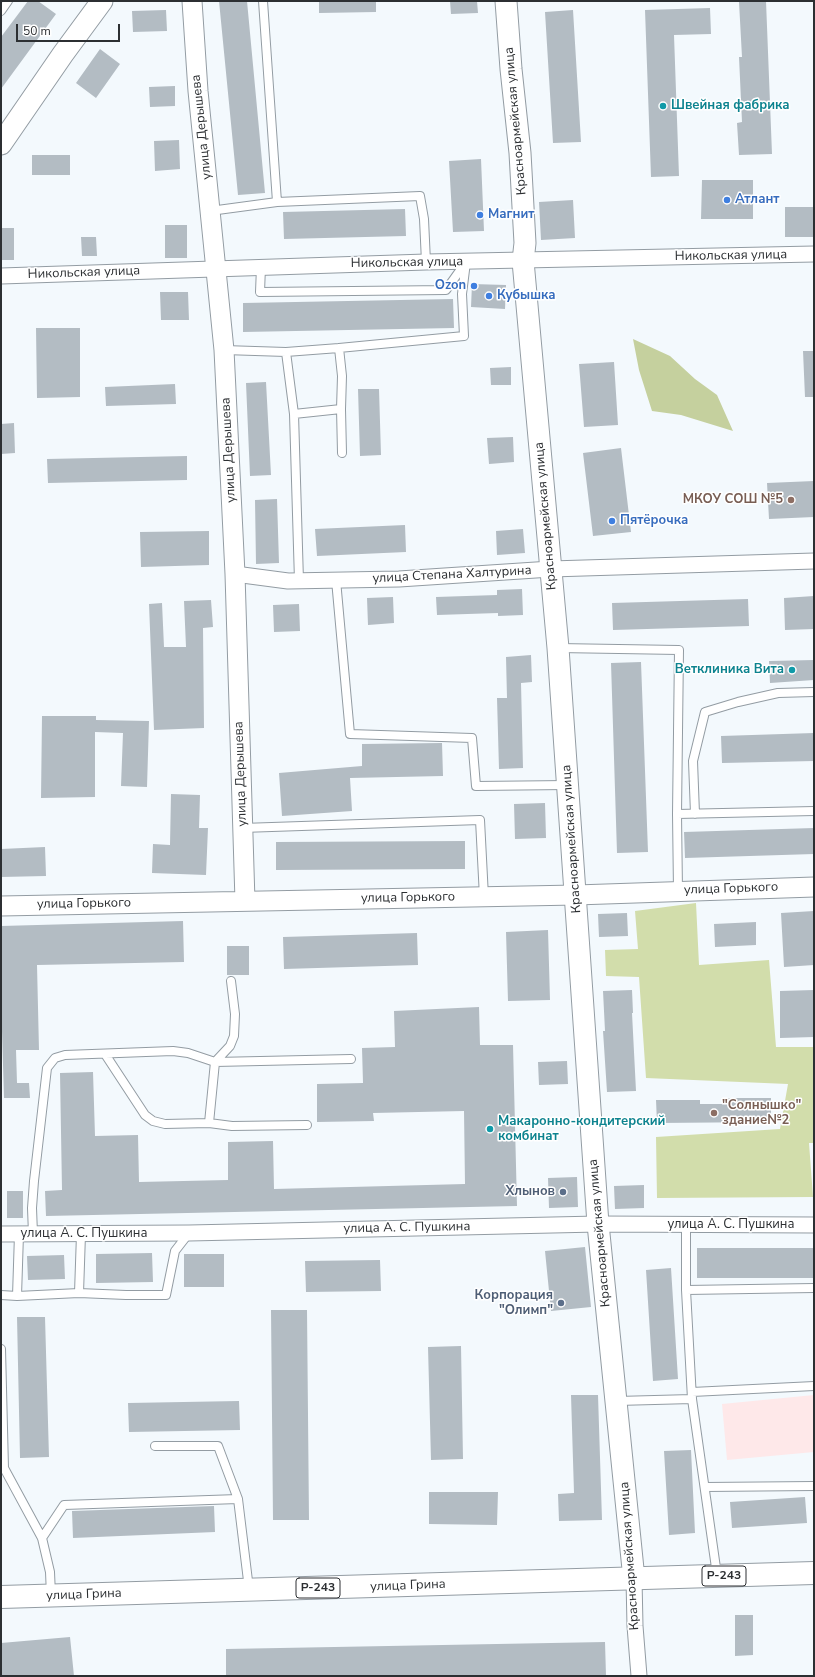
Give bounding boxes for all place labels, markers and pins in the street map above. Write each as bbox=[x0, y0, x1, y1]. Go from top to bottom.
place label: Швейная фабрика bbox=[671, 98, 790, 114]
marker: Швейная фабрика bbox=[658, 101, 668, 111]
place label: Атлант bbox=[735, 192, 779, 208]
marker: Атлант bbox=[722, 195, 732, 205]
place label: Магнит bbox=[488, 207, 534, 223]
marker: Магнит bbox=[475, 210, 485, 220]
place label: Ozon bbox=[435, 278, 466, 294]
marker: Ozon bbox=[469, 281, 479, 291]
place label: Кубышка bbox=[497, 288, 556, 304]
marker: Кубышка bbox=[484, 291, 494, 301]
place label: МКОУ СОШ №5 bbox=[683, 492, 783, 508]
marker: МКОУ СОШ №5 bbox=[786, 495, 796, 505]
place label: Пятёрочка bbox=[620, 513, 688, 529]
marker: Пятёрочка bbox=[607, 516, 617, 526]
place label: Ветклиника Вита bbox=[675, 662, 784, 678]
marker: Ветклиника Вита bbox=[787, 665, 797, 675]
place label: "Солнышко" здание№2 bbox=[722, 1098, 801, 1129]
marker: "Солнышко" здание№2 bbox=[709, 1108, 719, 1118]
place label: Макаронно-кондитерский комбинат bbox=[498, 1114, 665, 1145]
marker: Макаронно-кондитерский комбинат bbox=[485, 1124, 495, 1134]
place label: Хлынов bbox=[505, 1184, 555, 1200]
marker: Хлынов bbox=[558, 1187, 568, 1197]
place label: Корпорация "Олимп" bbox=[475, 1288, 553, 1319]
marker: Корпорация "Олимп" bbox=[556, 1298, 566, 1308]

